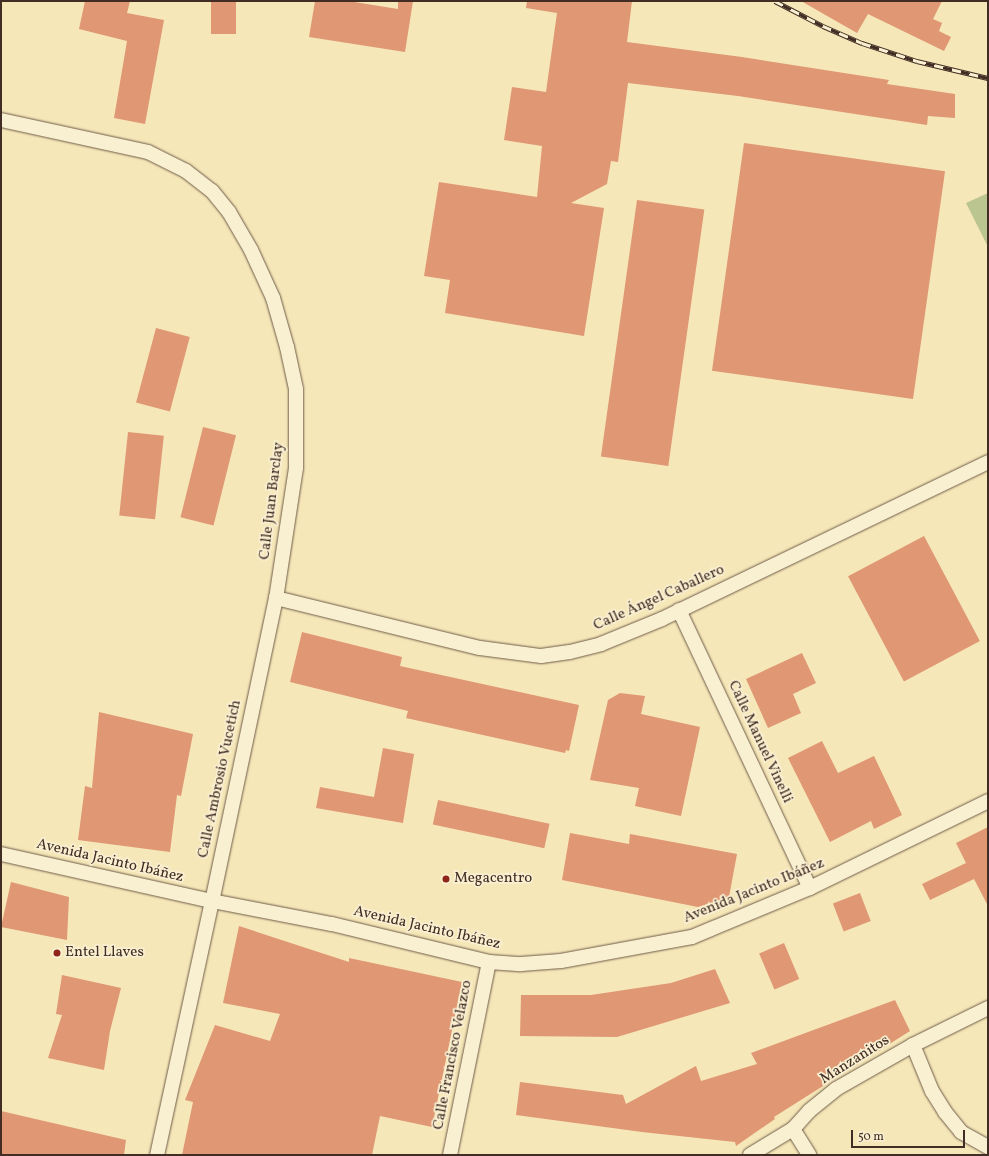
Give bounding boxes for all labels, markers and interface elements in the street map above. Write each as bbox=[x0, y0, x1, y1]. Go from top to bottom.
street label: Calle Juan Barclay bbox=[256, 441, 288, 561]
street label: Calle Ángel Caballero bbox=[591, 561, 727, 635]
street label: Calle Manuel Vinelli bbox=[724, 678, 796, 806]
street label: Calle Ambrosio Vucetich bbox=[194, 698, 246, 860]
street label: Avenida Jacinto Ibáñez bbox=[35, 835, 185, 887]
street label: Avenida Jacinto Ibáñez bbox=[681, 855, 827, 927]
place label: Megacentro bbox=[454, 870, 532, 888]
marker: Megacentro bbox=[441, 874, 451, 884]
street label: Avenida Jacinto Ibáñez bbox=[352, 902, 502, 954]
place label: Entel Llaves bbox=[65, 944, 144, 962]
marker: Entel Llaves bbox=[52, 948, 62, 958]
street label: Calle Francisco Velazco bbox=[430, 978, 476, 1132]
street label: Manzanitos bbox=[817, 1032, 893, 1088]
scale bar bbox=[853, 1122, 967, 1148]
text: 50 m bbox=[858, 1129, 884, 1145]

